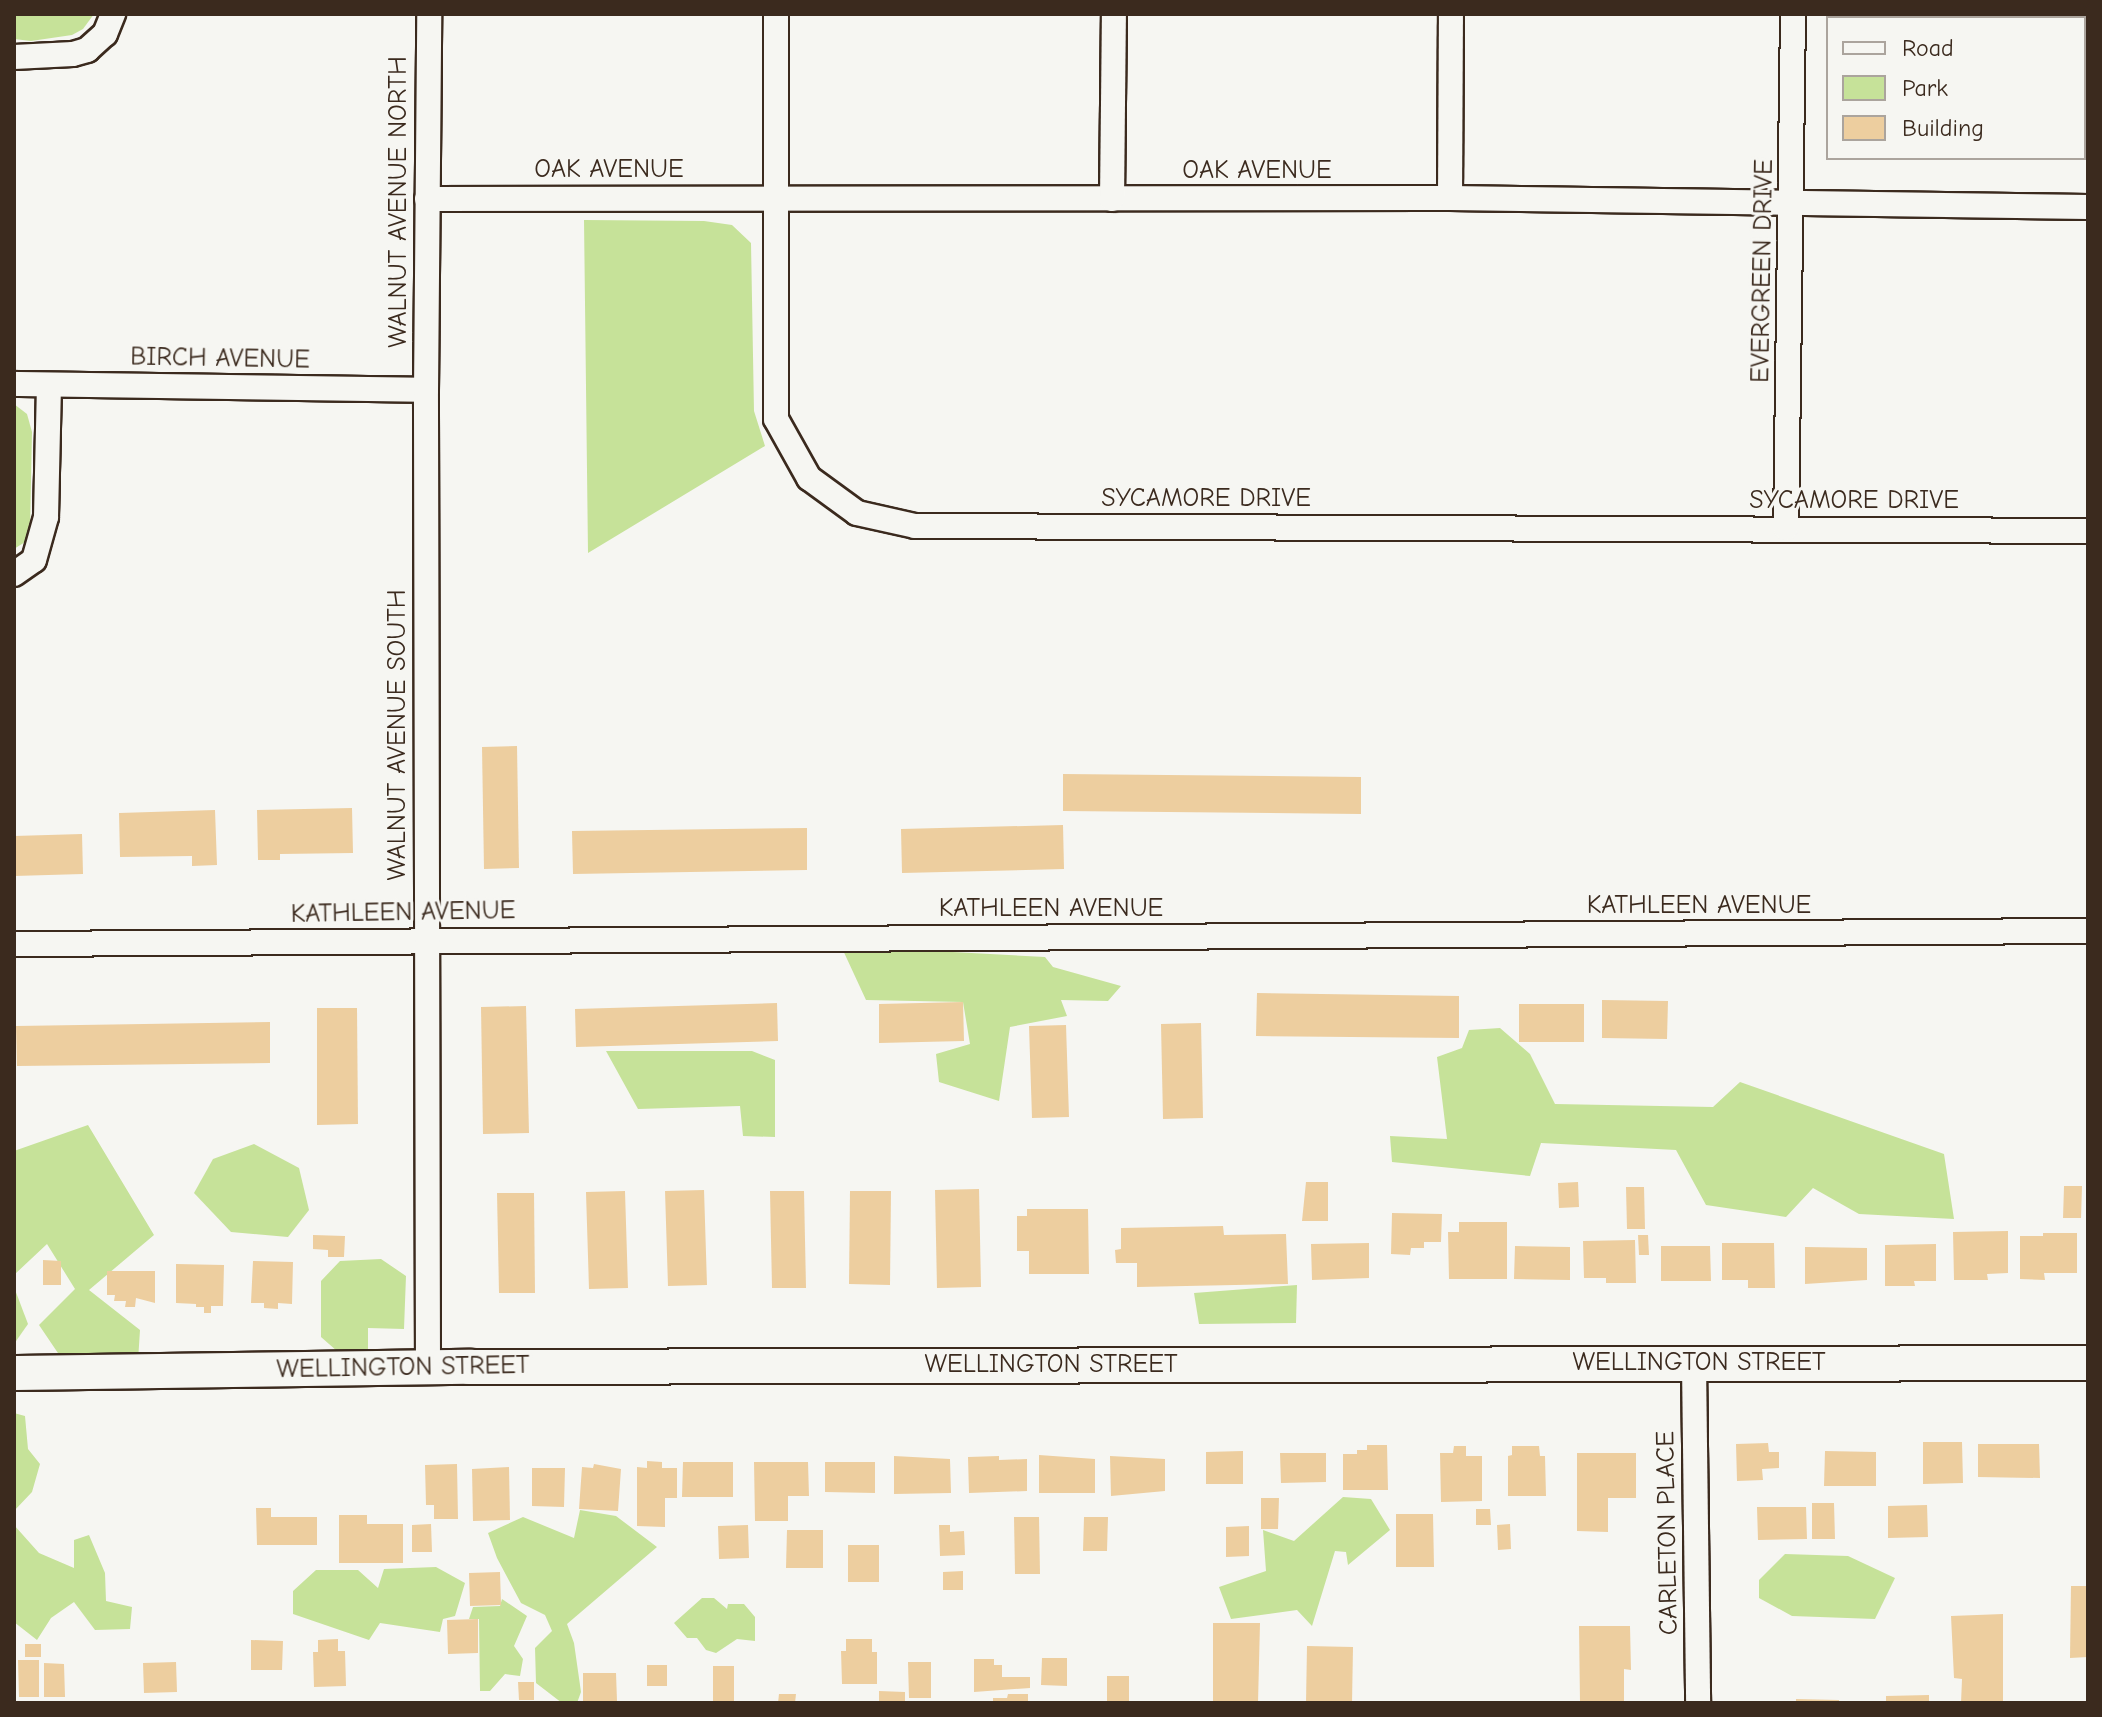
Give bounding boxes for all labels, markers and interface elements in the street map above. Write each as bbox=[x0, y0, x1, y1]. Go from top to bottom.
legend bbox=[1826, 16, 2086, 160]
text: Road bbox=[1902, 34, 1954, 62]
street label: WALNUT AVENUE NORTH bbox=[383, 56, 415, 348]
text: Park bbox=[1902, 74, 1948, 102]
text: Building bbox=[1902, 114, 1984, 142]
street label: OAK AVENUE bbox=[534, 154, 684, 186]
street label: OAK AVENUE bbox=[1182, 155, 1332, 187]
street label: EVERGREEN DRIVE bbox=[1745, 159, 1781, 383]
street label: BIRCH AVENUE bbox=[130, 342, 310, 376]
street label: SYCAMORE DRIVE bbox=[1101, 483, 1311, 515]
street label: SYCAMORE DRIVE bbox=[1749, 485, 1959, 517]
street label: WALNUT AVENUE SOUTH bbox=[382, 589, 414, 881]
street label: KATHLEEN AVENUE bbox=[1587, 890, 1811, 922]
street label: KATHLEEN AVENUE bbox=[939, 893, 1163, 925]
street label: KATHLEEN AVENUE bbox=[290, 895, 516, 931]
street label: WELLINGTON STREET bbox=[1572, 1347, 1826, 1379]
street label: WELLINGTON STREET bbox=[924, 1349, 1178, 1381]
street label: WELLINGTON STREET bbox=[276, 1350, 530, 1386]
street label: CARLETON PLACE bbox=[1651, 1431, 1685, 1635]

